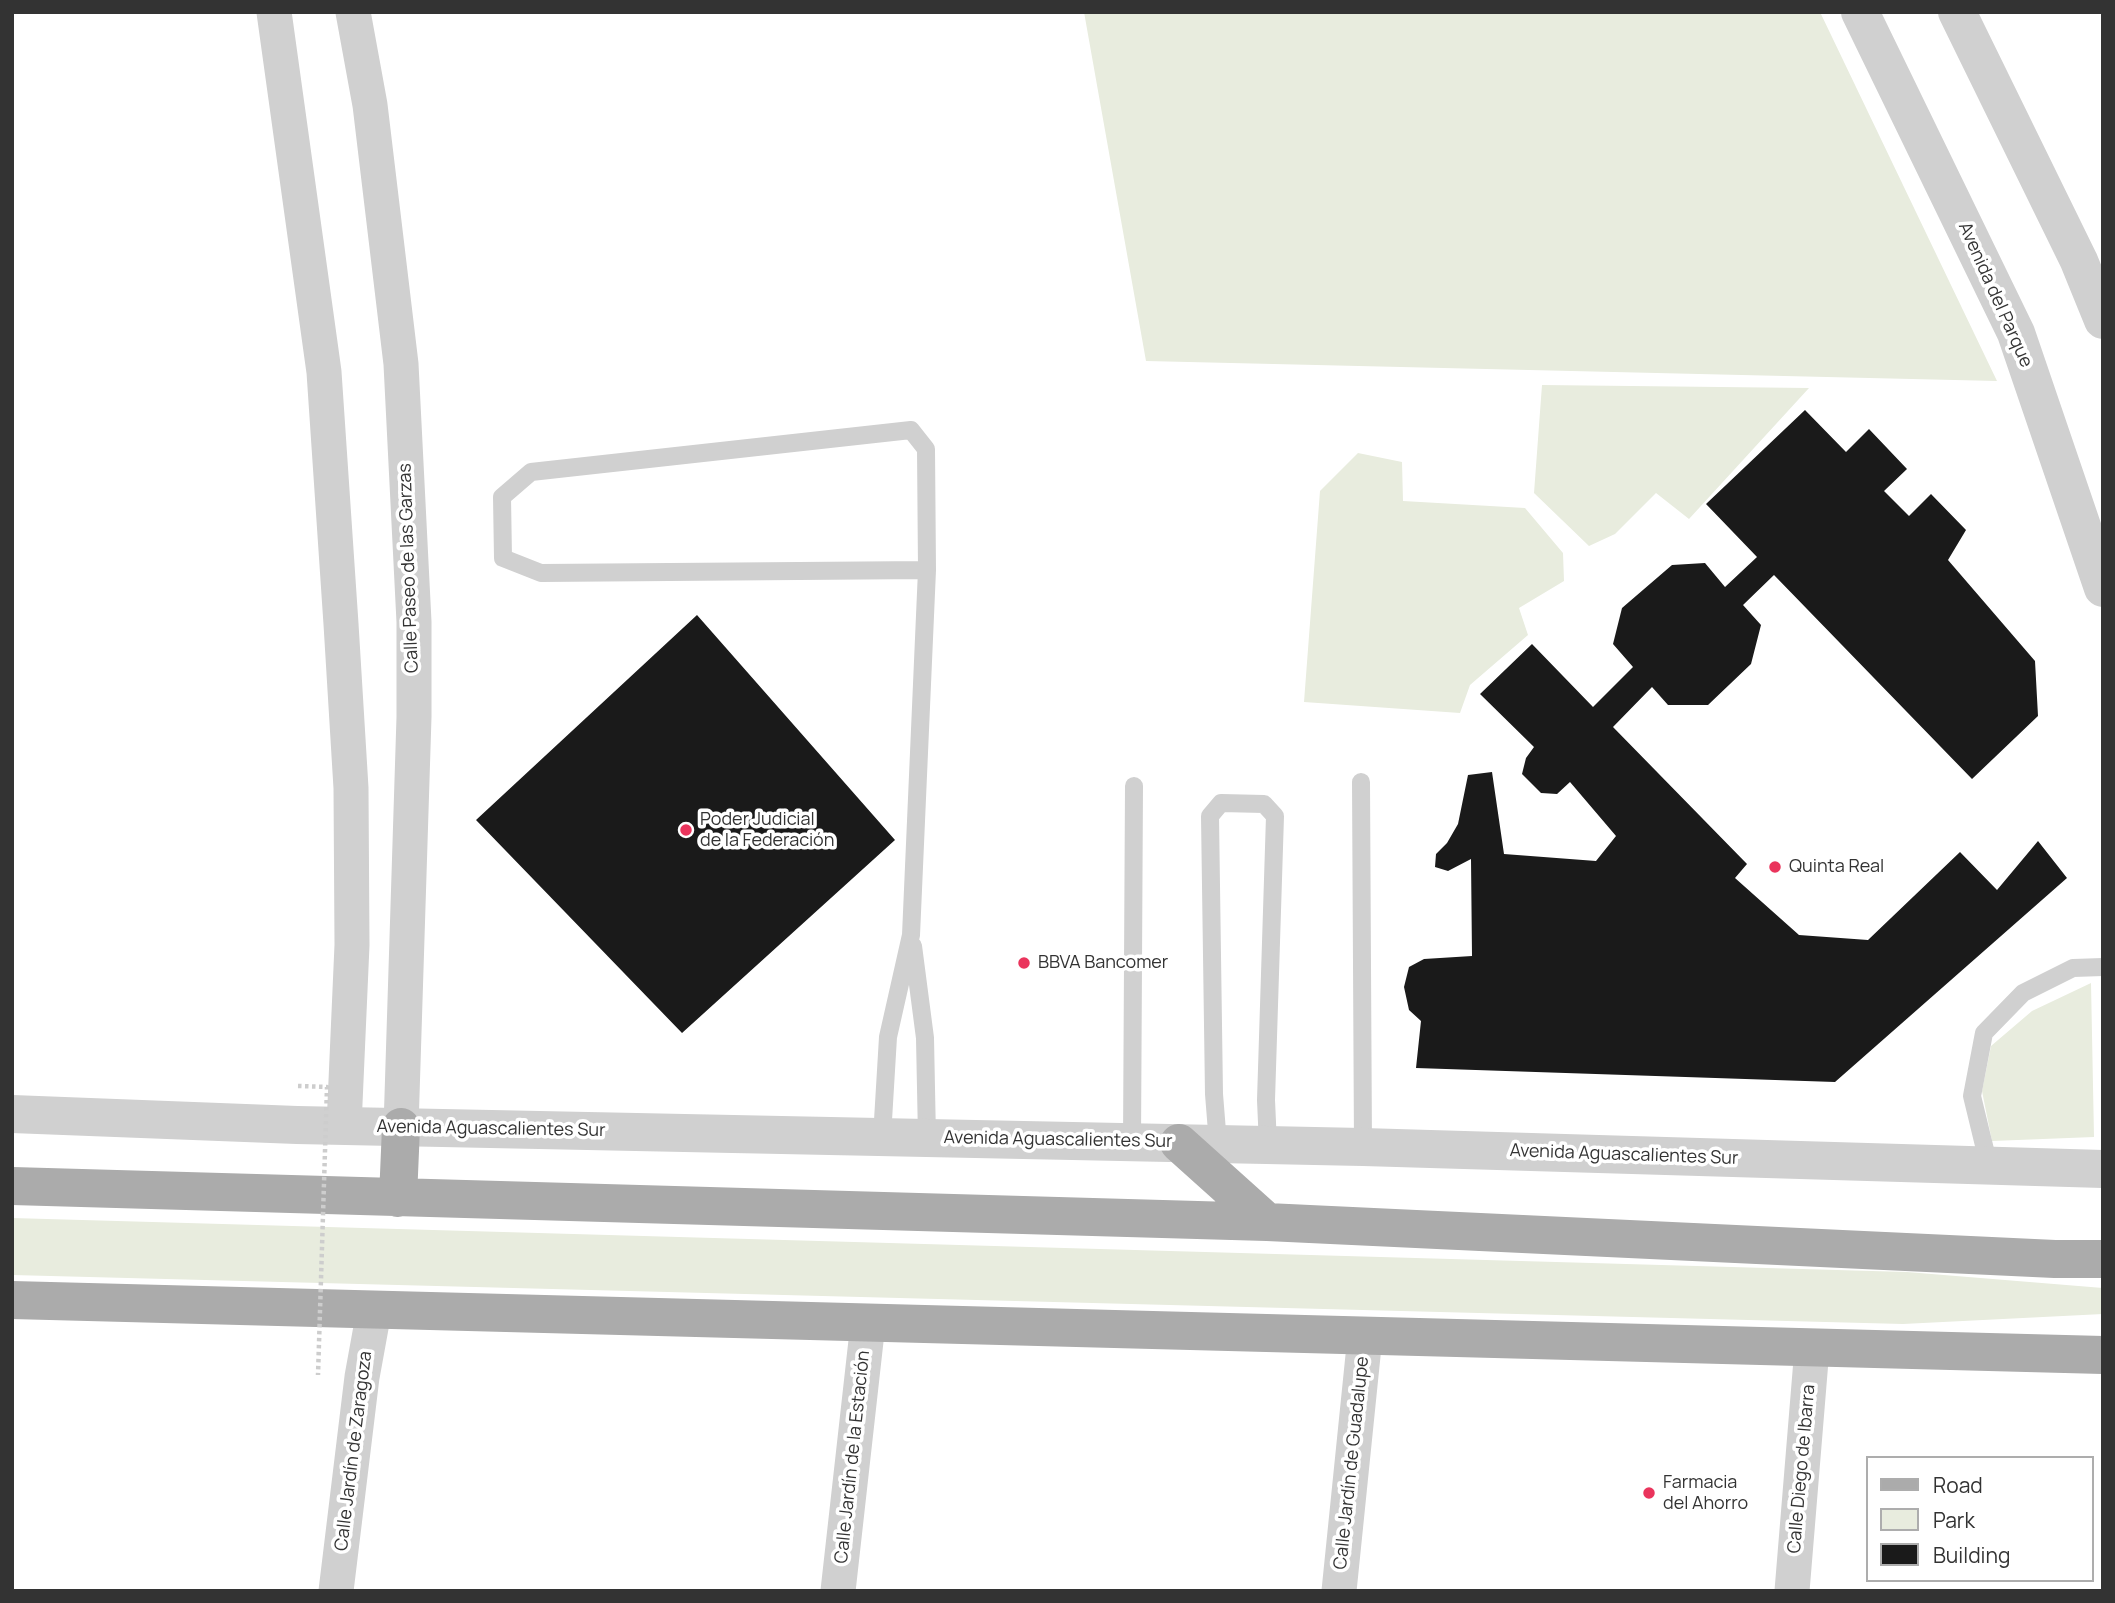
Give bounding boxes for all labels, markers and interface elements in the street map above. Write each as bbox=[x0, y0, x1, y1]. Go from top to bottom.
street label: Avenida del Parque bbox=[1953, 219, 2037, 371]
street label: Calle Paseo de las Garzas bbox=[395, 463, 423, 673]
place label: Poder Judicial de la Federación bbox=[700, 809, 834, 852]
marker: Poder Judicial de la Federación bbox=[678, 822, 694, 838]
place label: Quinta Real bbox=[1789, 856, 1884, 878]
marker: Quinta Real bbox=[1767, 859, 1783, 875]
place label: BBVA Bancomer bbox=[1038, 952, 1168, 974]
marker: BBVA Bancomer bbox=[1016, 955, 1032, 971]
street label: Avenida Aguascalientes Sur bbox=[376, 1116, 606, 1142]
street label: Avenida Aguascalientes Sur bbox=[943, 1127, 1173, 1153]
street label: Avenida Aguascalientes Sur bbox=[1509, 1140, 1739, 1170]
street label: Calle Jardín de la Estación bbox=[831, 1349, 875, 1565]
street label: Calle Jardín de Zaragoza bbox=[331, 1350, 377, 1552]
street label: Calle Jardín de Guadalupe bbox=[1330, 1355, 1374, 1571]
street label: Calle Diego de Ibarra bbox=[1784, 1384, 1820, 1554]
legend bbox=[1867, 1456, 2094, 1582]
text: Road bbox=[1933, 1471, 1983, 1499]
place label: Farmacia del Ahorro bbox=[1663, 1472, 1748, 1514]
marker: Farmacia del Ahorro bbox=[1641, 1485, 1657, 1501]
text: Park bbox=[1933, 1506, 1975, 1534]
text: Building bbox=[1933, 1541, 2010, 1569]

